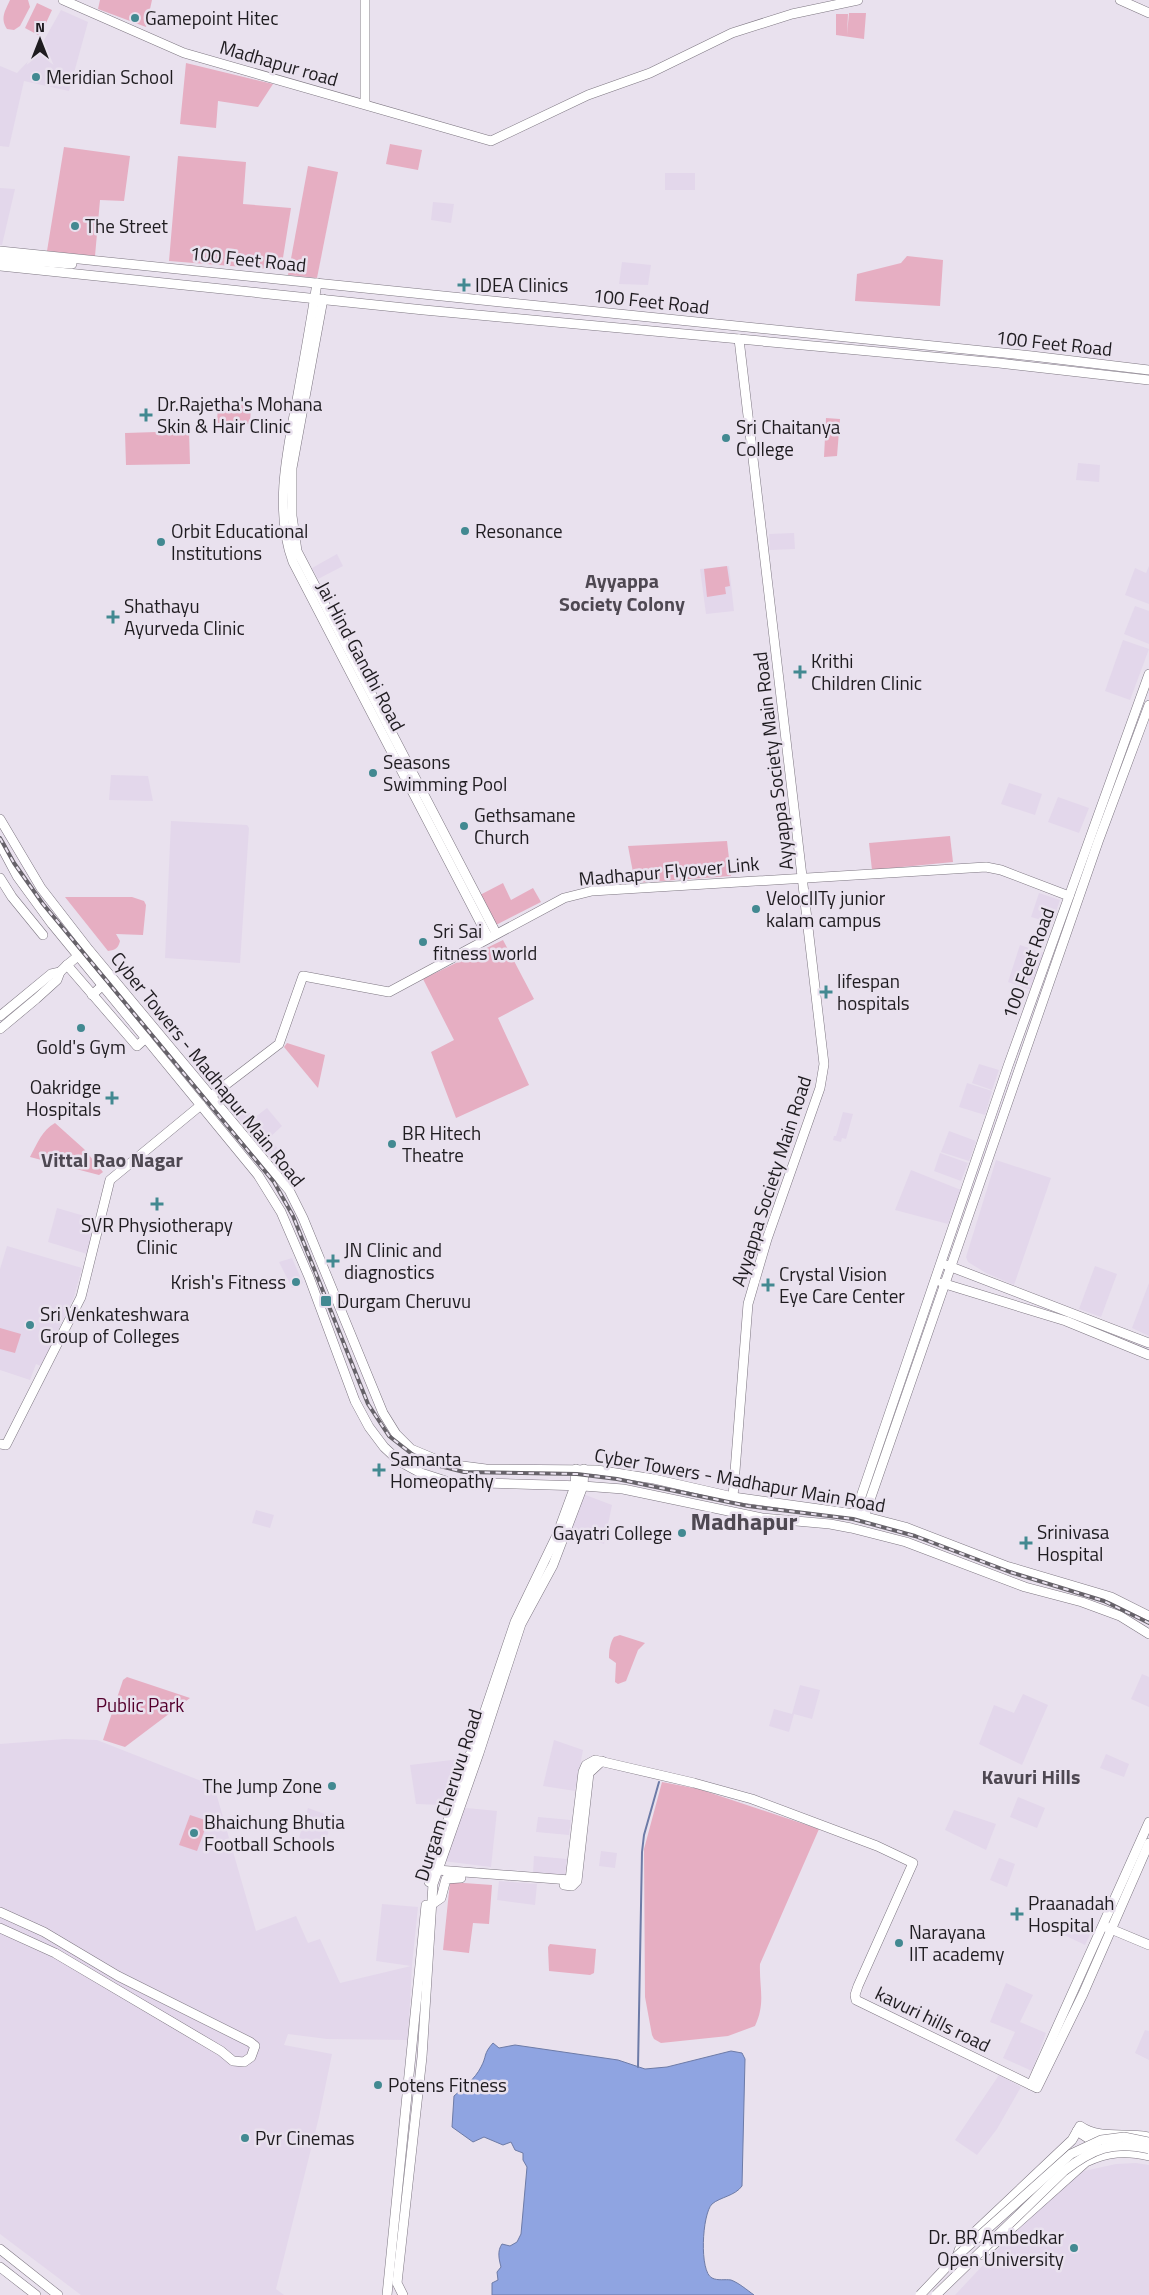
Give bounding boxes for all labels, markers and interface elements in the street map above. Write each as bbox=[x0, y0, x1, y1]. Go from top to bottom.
place label: Gamepoint Hitec bbox=[145, 3, 278, 32]
marker: Gamepoint Hitec bbox=[129, 12, 141, 24]
north arrow bbox=[15, 15, 65, 65]
text: N bbox=[35, 16, 45, 37]
street label: Madhapur road bbox=[216, 32, 342, 93]
place label: Meridian School bbox=[46, 62, 174, 91]
marker: Meridian School bbox=[30, 71, 42, 83]
place label: The Street bbox=[85, 211, 168, 240]
marker: The Street bbox=[69, 220, 81, 232]
street label: 100 Feet Road bbox=[188, 238, 308, 279]
place label: IDEA Clinics bbox=[475, 270, 568, 299]
marker: IDEA Clinics bbox=[457, 278, 471, 292]
street label: 100 Feet Road bbox=[591, 280, 711, 321]
street label: 100 Feet Road bbox=[994, 322, 1114, 363]
place label: Dr.Rajetha's Mohana Skin & Hair Clinic bbox=[157, 389, 323, 440]
marker: Dr.Rajetha's Mohana Skin & Hair Clinic bbox=[139, 408, 153, 422]
place label: Sri Chaitanya College bbox=[736, 412, 841, 463]
marker: Sri Chaitanya College bbox=[720, 432, 732, 444]
place label: Orbit Educational Institutions bbox=[171, 516, 308, 567]
place label: Resonance bbox=[475, 516, 563, 545]
marker: Resonance bbox=[459, 525, 471, 537]
marker: Orbit Educational Institutions bbox=[155, 536, 167, 548]
district label: Ayyappa Society Colony bbox=[559, 565, 685, 619]
street label: Jai Hind Gandhi Road bbox=[310, 576, 413, 736]
place label: Shathayu Ayurveda Clinic bbox=[124, 591, 245, 642]
marker: Shathayu Ayurveda Clinic bbox=[106, 610, 120, 624]
place label: Krithi Children Clinic bbox=[811, 646, 922, 697]
street label: Ayyappa Society Main Road bbox=[745, 650, 800, 872]
marker: Krithi Children Clinic bbox=[793, 665, 807, 679]
place label: Seasons Swimming Pool bbox=[383, 747, 508, 798]
marker: Seasons Swimming Pool bbox=[367, 767, 379, 779]
place label: Gethsamane Church bbox=[474, 800, 576, 851]
marker: Gethsamane Church bbox=[458, 820, 470, 832]
street label: Madhapur Flyover Link bbox=[577, 848, 761, 893]
place label: VelocIITy junior kalam campus bbox=[766, 883, 886, 934]
marker: VelocIITy junior kalam campus bbox=[750, 903, 762, 915]
street label: 100 Feet Road bbox=[994, 903, 1061, 1023]
place label: Sri Sai fitness world bbox=[433, 916, 537, 967]
marker: Sri Sai fitness world bbox=[417, 936, 429, 948]
street label: Cyber Towers - Madhapur Main Road bbox=[104, 945, 313, 1192]
place label: lifespan hospitals bbox=[837, 966, 910, 1017]
marker: lifespan hospitals bbox=[819, 985, 833, 999]
marker: Gold's Gym bbox=[75, 1022, 87, 1034]
place label: Gold's Gym bbox=[36, 1032, 126, 1061]
place label: Oakridge Hospitals bbox=[26, 1072, 101, 1123]
street label: Ayyappa Society Main Road bbox=[723, 1072, 818, 1290]
marker: Oakridge Hospitals bbox=[105, 1091, 119, 1105]
place label: BR Hitech Theatre bbox=[402, 1118, 481, 1169]
marker: BR Hitech Theatre bbox=[386, 1138, 398, 1150]
district label: Vittal Rao Nagar bbox=[41, 1144, 183, 1175]
marker: SVR Physiotherapy Clinic bbox=[150, 1197, 164, 1211]
place label: SVR Physiotherapy Clinic bbox=[81, 1210, 233, 1261]
place label: JN Clinic and diagnostics bbox=[344, 1235, 442, 1286]
marker: JN Clinic and diagnostics bbox=[326, 1254, 340, 1268]
place label: Crystal Vision Eye Care Center bbox=[779, 1259, 905, 1310]
place label: Krish's Fitness bbox=[171, 1267, 286, 1296]
marker: Krish's Fitness bbox=[290, 1276, 302, 1288]
marker: Crystal Vision Eye Care Center bbox=[761, 1278, 775, 1292]
place label: Durgam Cheruvu bbox=[337, 1286, 471, 1315]
marker: Durgam Cheruvu bbox=[319, 1294, 333, 1308]
place label: Sri Venkateshwara Group of Colleges bbox=[40, 1299, 190, 1350]
marker: Sri Venkateshwara Group of Colleges bbox=[24, 1319, 36, 1331]
street label: Cyber Towers - Madhapur Main Road bbox=[592, 1440, 888, 1519]
place label: Samanta Homeopathy bbox=[390, 1444, 494, 1495]
marker: Samanta Homeopathy bbox=[372, 1463, 386, 1477]
district label: Madhapur bbox=[691, 1503, 797, 1539]
place label: Srinivasa Hospital bbox=[1037, 1517, 1110, 1568]
place label: Gayatri College bbox=[553, 1518, 672, 1547]
marker: Gayatri College bbox=[676, 1527, 688, 1539]
marker: Srinivasa Hospital bbox=[1019, 1536, 1033, 1550]
park label: Public Park bbox=[96, 1690, 184, 1719]
street label: Durgam Cheruvu Road bbox=[406, 1705, 489, 1885]
district label: Kavuri Hills bbox=[982, 1761, 1080, 1792]
place label: The Jump Zone bbox=[203, 1771, 322, 1800]
marker: The Jump Zone bbox=[326, 1780, 338, 1792]
place label: Bhaichung Bhutia Football Schools bbox=[204, 1807, 345, 1858]
marker: Bhaichung Bhutia Football Schools bbox=[188, 1827, 200, 1839]
place label: Praanadah Hospital bbox=[1028, 1888, 1114, 1939]
marker: Praanadah Hospital bbox=[1010, 1907, 1024, 1921]
place label: Narayana IIT academy bbox=[909, 1917, 1004, 1968]
marker: Narayana IIT academy bbox=[893, 1937, 905, 1949]
street label: kavuri hills road bbox=[871, 1978, 996, 2059]
place label: Potens Fitness bbox=[388, 2070, 507, 2099]
marker: Potens Fitness bbox=[372, 2079, 384, 2091]
place label: Pvr Cinemas bbox=[255, 2123, 355, 2152]
marker: Pvr Cinemas bbox=[239, 2132, 251, 2144]
place label: Dr. BR Ambedkar Open University bbox=[928, 2222, 1064, 2273]
marker: Dr. BR Ambedkar Open University bbox=[1068, 2242, 1080, 2254]

